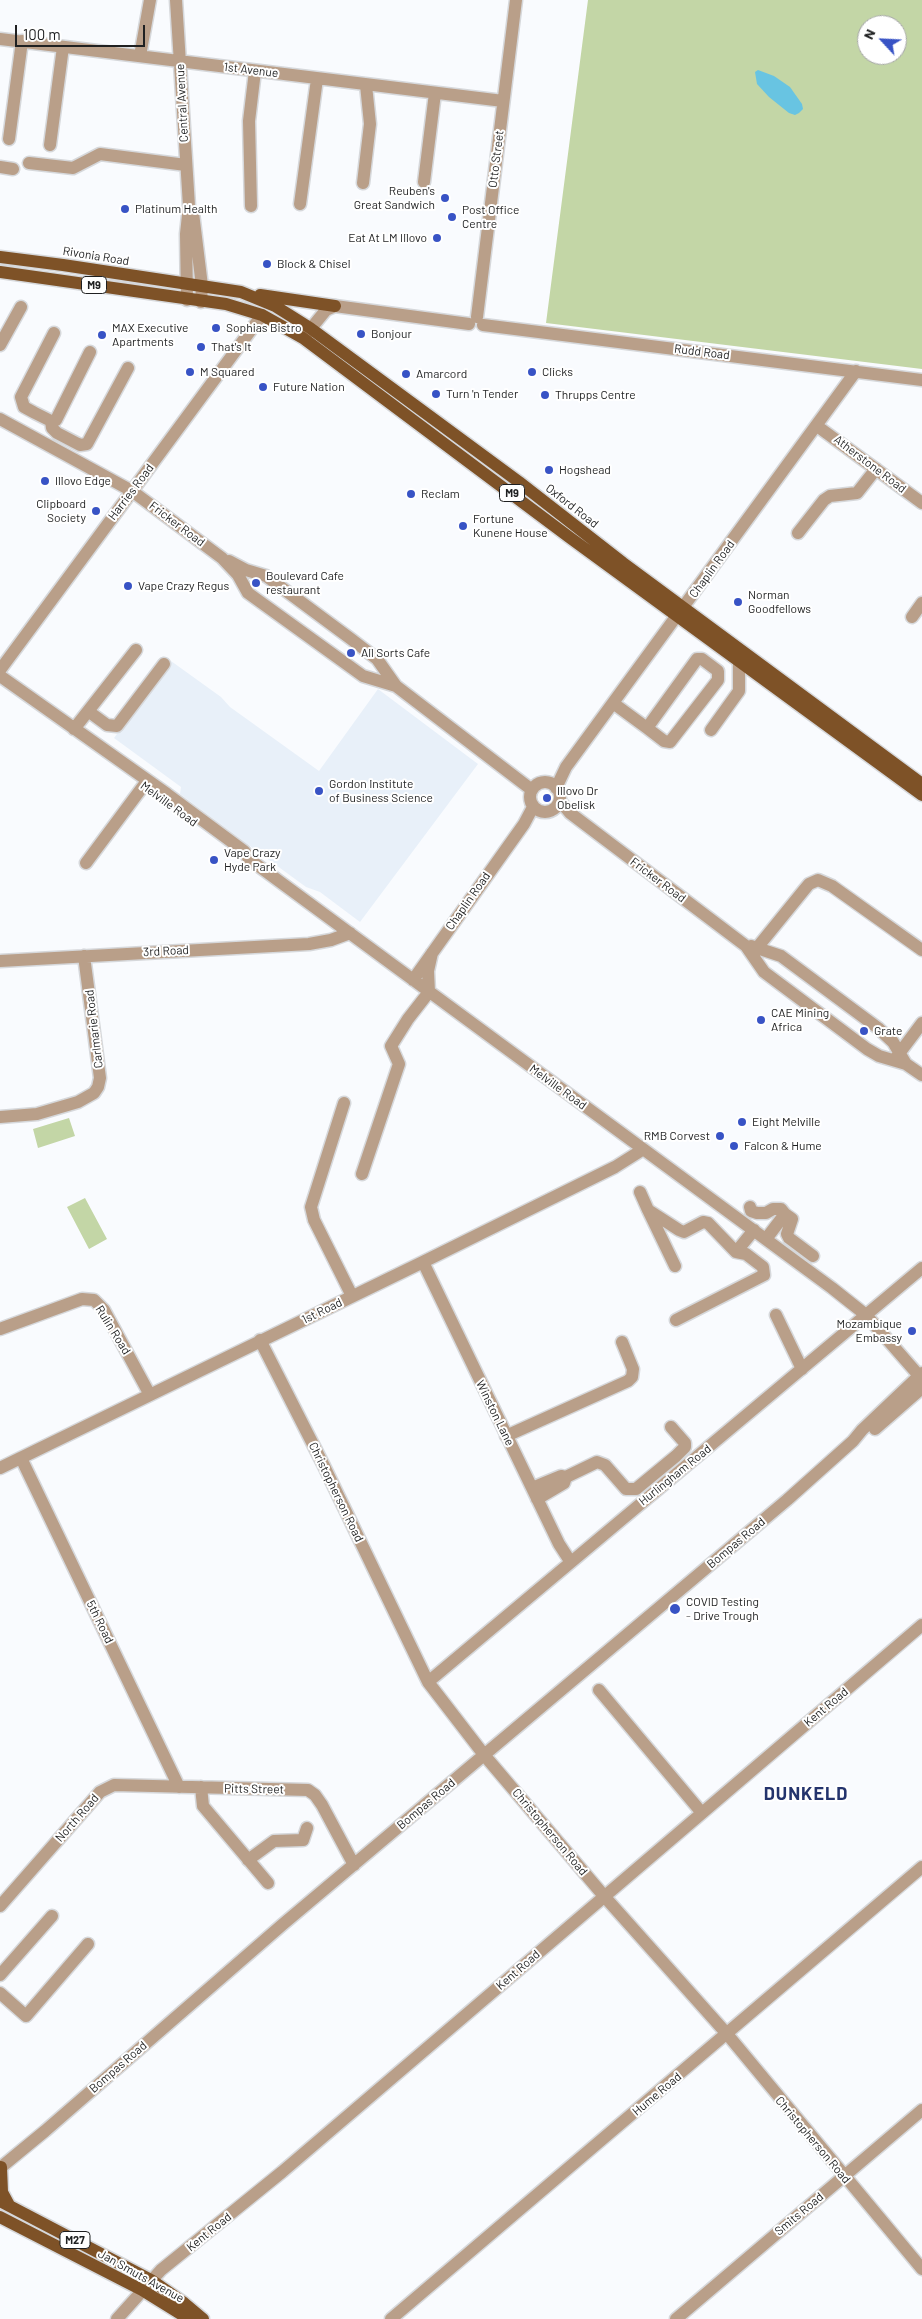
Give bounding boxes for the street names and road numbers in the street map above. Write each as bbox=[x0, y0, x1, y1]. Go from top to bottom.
street label: 1st Avenue bbox=[223, 60, 279, 80]
street label: Central Avenue bbox=[173, 64, 191, 142]
street label: Otto Street bbox=[485, 129, 507, 189]
street label: Rivonia Road bbox=[62, 244, 130, 268]
road number: M9 bbox=[82, 276, 106, 294]
street label: Rudd Road bbox=[673, 341, 731, 363]
street label: Atherstone Road bbox=[831, 432, 909, 496]
street label: Harries Road bbox=[105, 461, 157, 523]
street label: Oxford Road bbox=[543, 481, 601, 531]
road number: M9 bbox=[500, 484, 524, 502]
street label: Fricker Road bbox=[146, 498, 208, 550]
street label: Chaplin Road bbox=[686, 537, 738, 601]
street label: Melville Road bbox=[138, 778, 200, 830]
street label: Fricker Road bbox=[627, 854, 689, 906]
street label: Chaplin Road bbox=[443, 869, 493, 933]
street label: 3rd Road bbox=[143, 943, 189, 959]
street label: Carlmarie Road bbox=[82, 989, 106, 1069]
street label: Melville Road bbox=[527, 1061, 589, 1113]
street label: 1st Road bbox=[299, 1295, 345, 1327]
street label: Rulin Road bbox=[92, 1303, 134, 1357]
street label: Winston Lane bbox=[473, 1378, 517, 1448]
street label: Christopherson Road bbox=[306, 1440, 366, 1544]
street label: Hurlingham Road bbox=[636, 1441, 714, 1509]
street label: Bompas Road bbox=[704, 1515, 768, 1571]
street label: 5th Road bbox=[83, 1598, 117, 1646]
street label: Kent Road bbox=[801, 1684, 851, 1730]
street label: Bompas Road bbox=[394, 1776, 458, 1832]
street label: Pitts Street bbox=[224, 1781, 284, 1797]
street label: Christopherson Road bbox=[509, 1786, 591, 1878]
street label: North Road bbox=[52, 1791, 102, 1845]
street label: Kent Road bbox=[493, 1947, 543, 1993]
street label: Bompas Road bbox=[86, 2038, 150, 2096]
street label: Hume Road bbox=[630, 2069, 684, 2119]
street label: Christopherson Road bbox=[772, 2094, 854, 2186]
street label: Smits Road bbox=[772, 2190, 826, 2238]
street label: Kent Road bbox=[184, 2210, 234, 2254]
road number: M27 bbox=[60, 2232, 90, 2248]
street label: Jan Smuts Avenue bbox=[96, 2246, 186, 2306]

